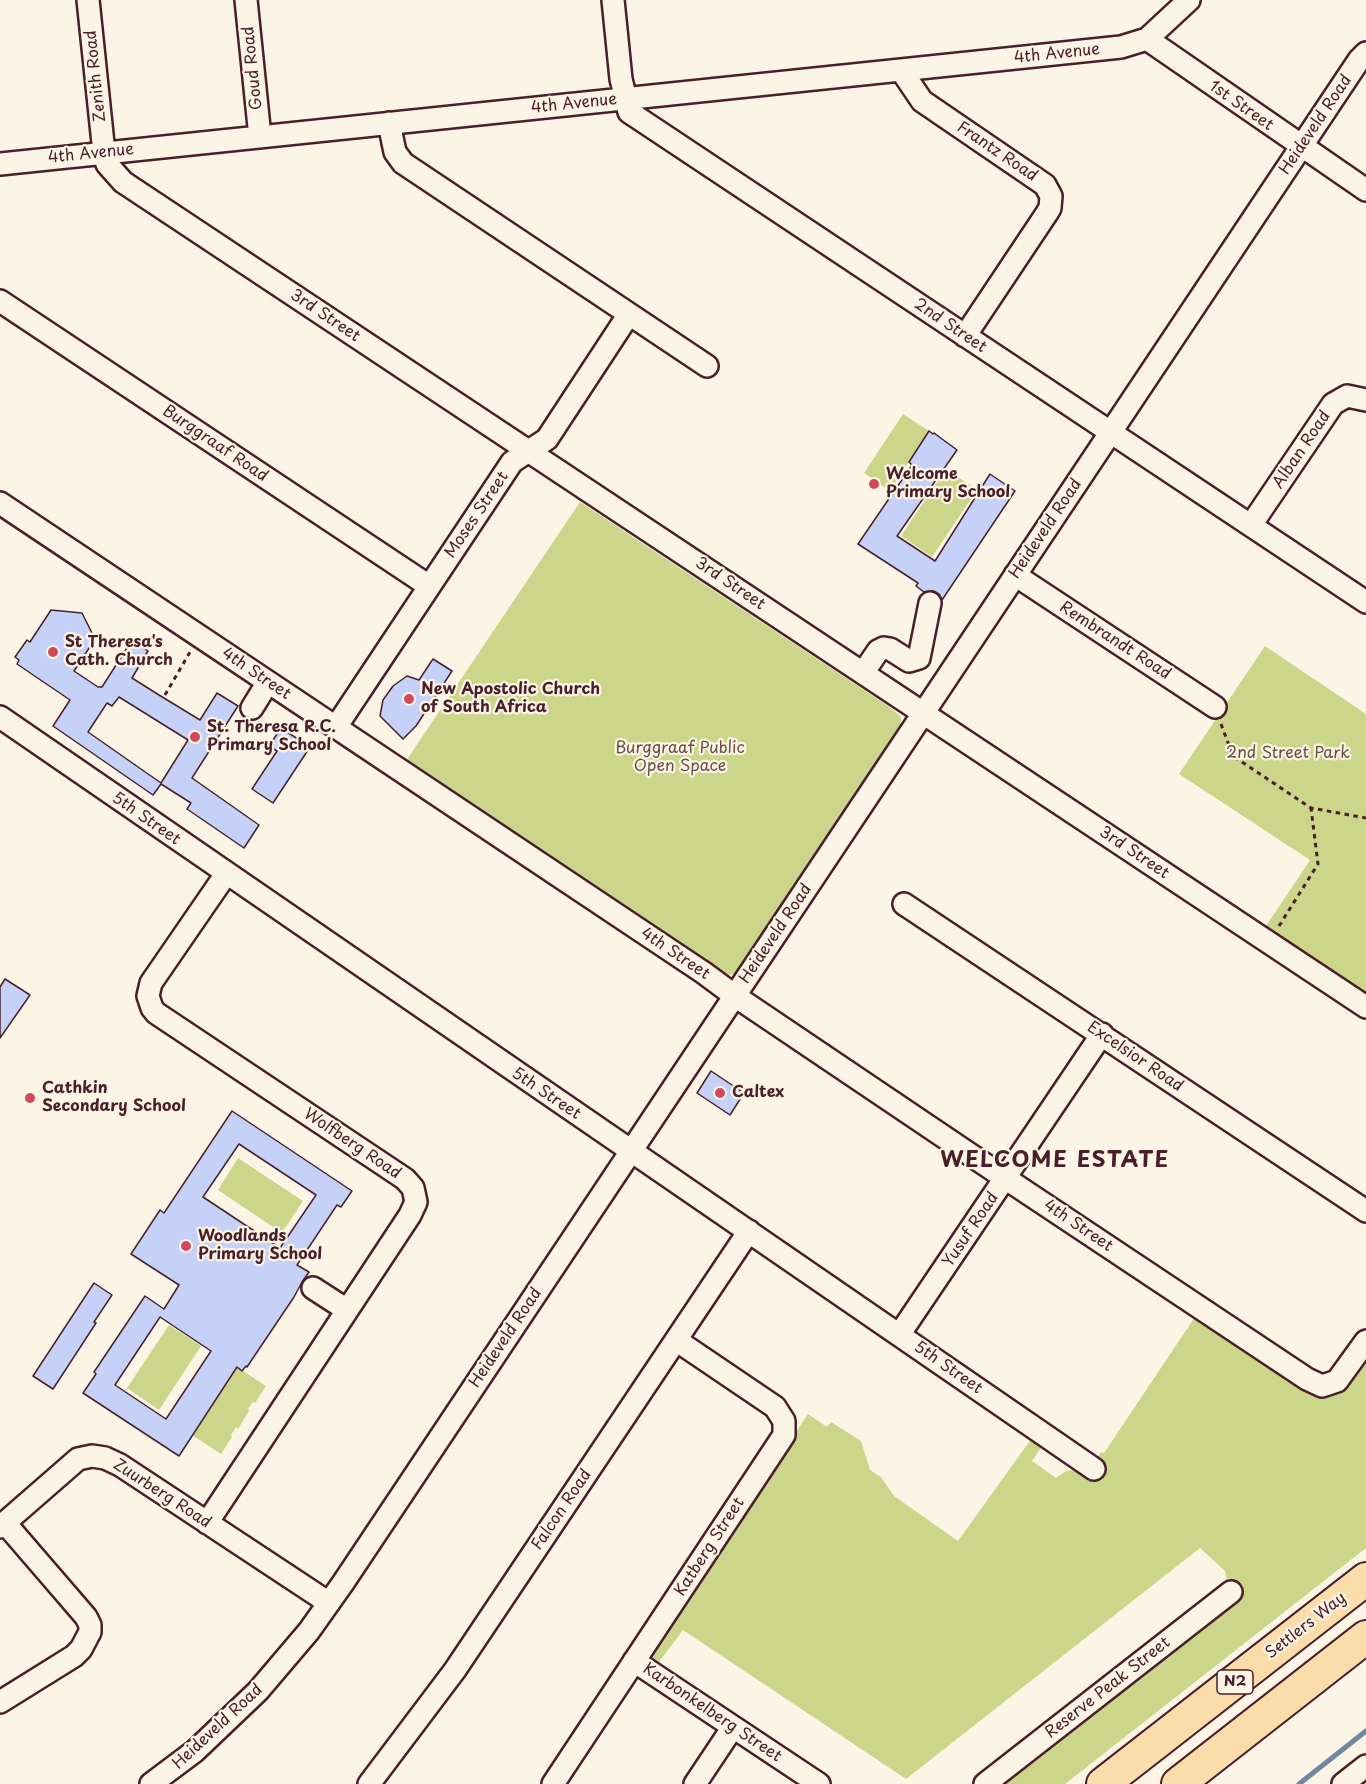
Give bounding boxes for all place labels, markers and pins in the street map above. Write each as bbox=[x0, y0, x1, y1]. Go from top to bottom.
place label: Welcome Primary School bbox=[886, 465, 1010, 503]
marker: Welcome Primary School bbox=[867, 477, 881, 491]
place label: St Theresa's Cath. Church bbox=[65, 633, 173, 671]
marker: St Theresa's Cath. Church bbox=[46, 645, 60, 659]
place label: New Apostolic Church of South Africa bbox=[421, 680, 600, 718]
marker: New Apostolic Church of South Africa bbox=[402, 692, 416, 706]
place label: St. Theresa R.C. Primary School bbox=[207, 718, 336, 756]
marker: St. Theresa R.C. Primary School bbox=[188, 730, 202, 744]
place label: Cathkin Secondary School bbox=[42, 1079, 186, 1117]
place label: Caltex bbox=[732, 1083, 784, 1103]
marker: Caltex bbox=[713, 1086, 727, 1100]
marker: Cathkin Secondary School bbox=[23, 1091, 37, 1105]
place label: Woodlands Primary School bbox=[198, 1227, 322, 1265]
marker: Woodlands Primary School bbox=[179, 1239, 193, 1253]

